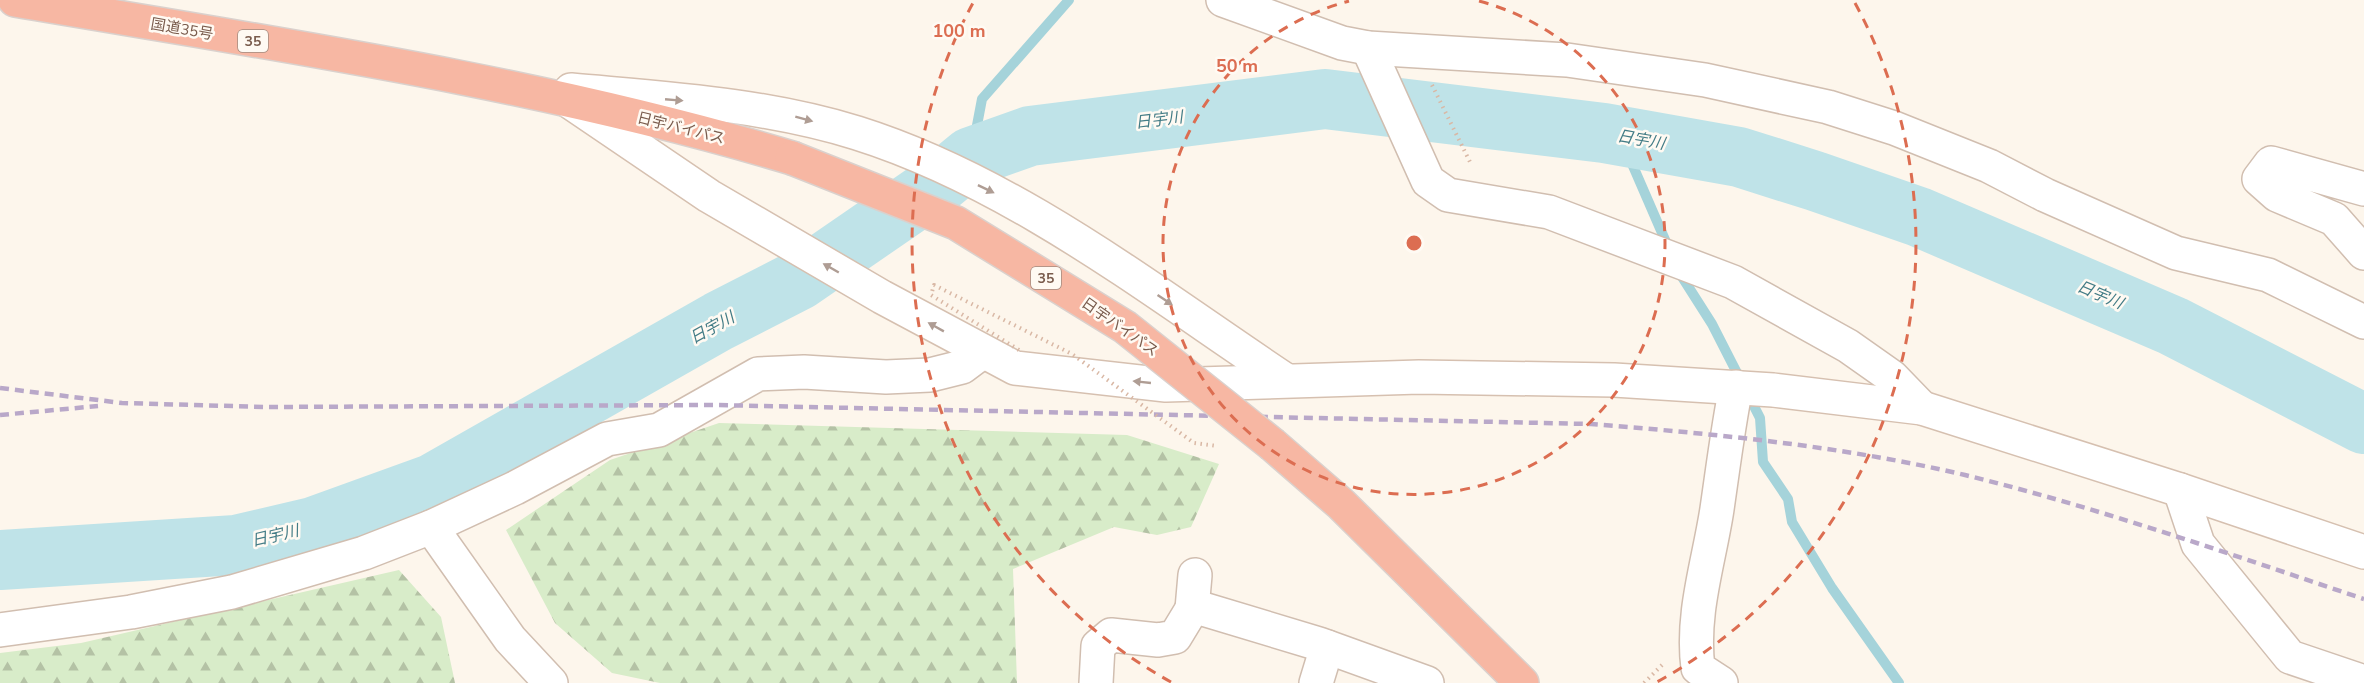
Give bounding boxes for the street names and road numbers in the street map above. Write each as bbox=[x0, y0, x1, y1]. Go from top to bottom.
street label: 国道35号 bbox=[149, 14, 215, 44]
road number: 35 bbox=[238, 30, 268, 52]
street label: 日宇バイパス bbox=[635, 107, 727, 149]
road number: 35 bbox=[1031, 267, 1061, 289]
street label: 日宇バイパス bbox=[1078, 293, 1162, 361]

